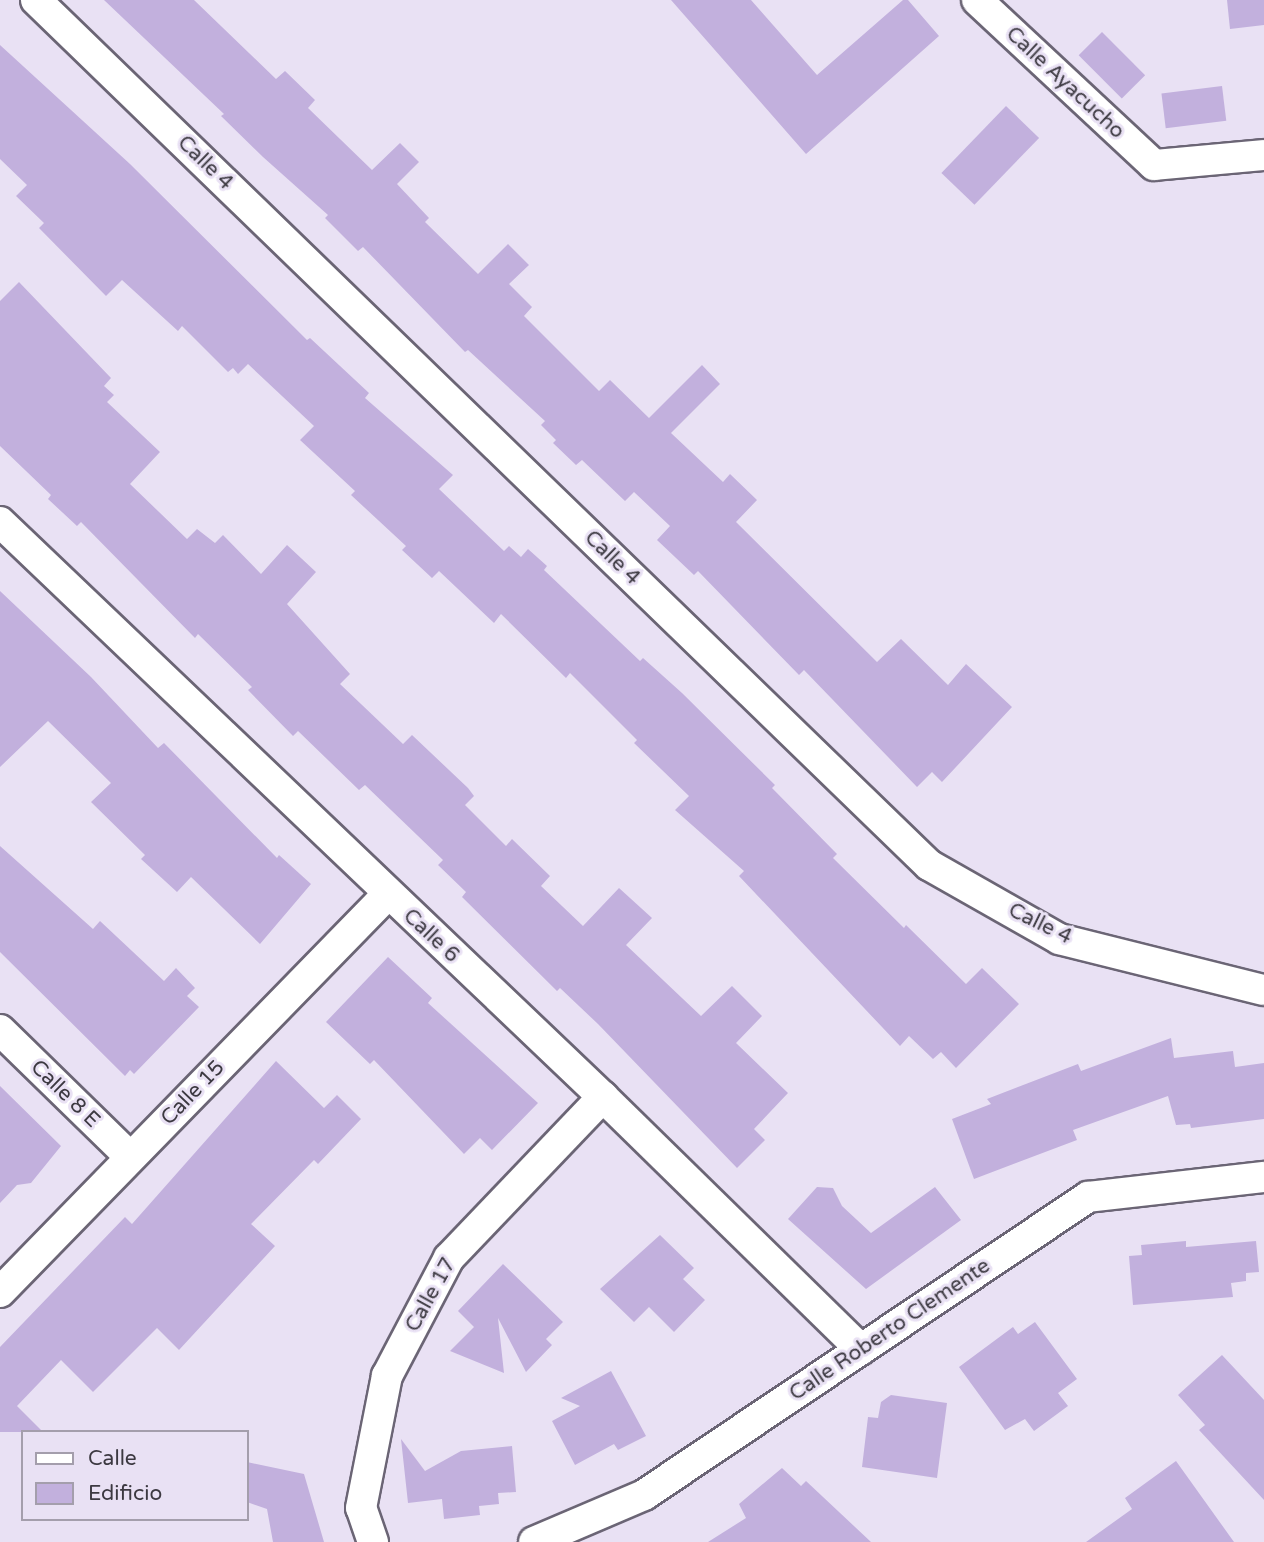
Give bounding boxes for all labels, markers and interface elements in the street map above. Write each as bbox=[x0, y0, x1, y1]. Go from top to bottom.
street label: Calle Ayacucho bbox=[1001, 22, 1129, 144]
street label: Calle 4 bbox=[172, 131, 238, 195]
street label: Calle 4 bbox=[579, 526, 645, 590]
street label: Calle 4 bbox=[1004, 898, 1076, 950]
street label: Calle 6 bbox=[398, 904, 464, 968]
street label: Calle 8 E bbox=[25, 1055, 105, 1133]
street label: Calle 15 bbox=[156, 1055, 230, 1131]
street label: Calle Roberto Clemente bbox=[785, 1253, 995, 1407]
street label: Calle 17 bbox=[400, 1254, 462, 1336]
legend bbox=[21, 1430, 248, 1521]
text: Calle bbox=[88, 1446, 137, 1471]
text: Edificio bbox=[88, 1481, 162, 1506]

